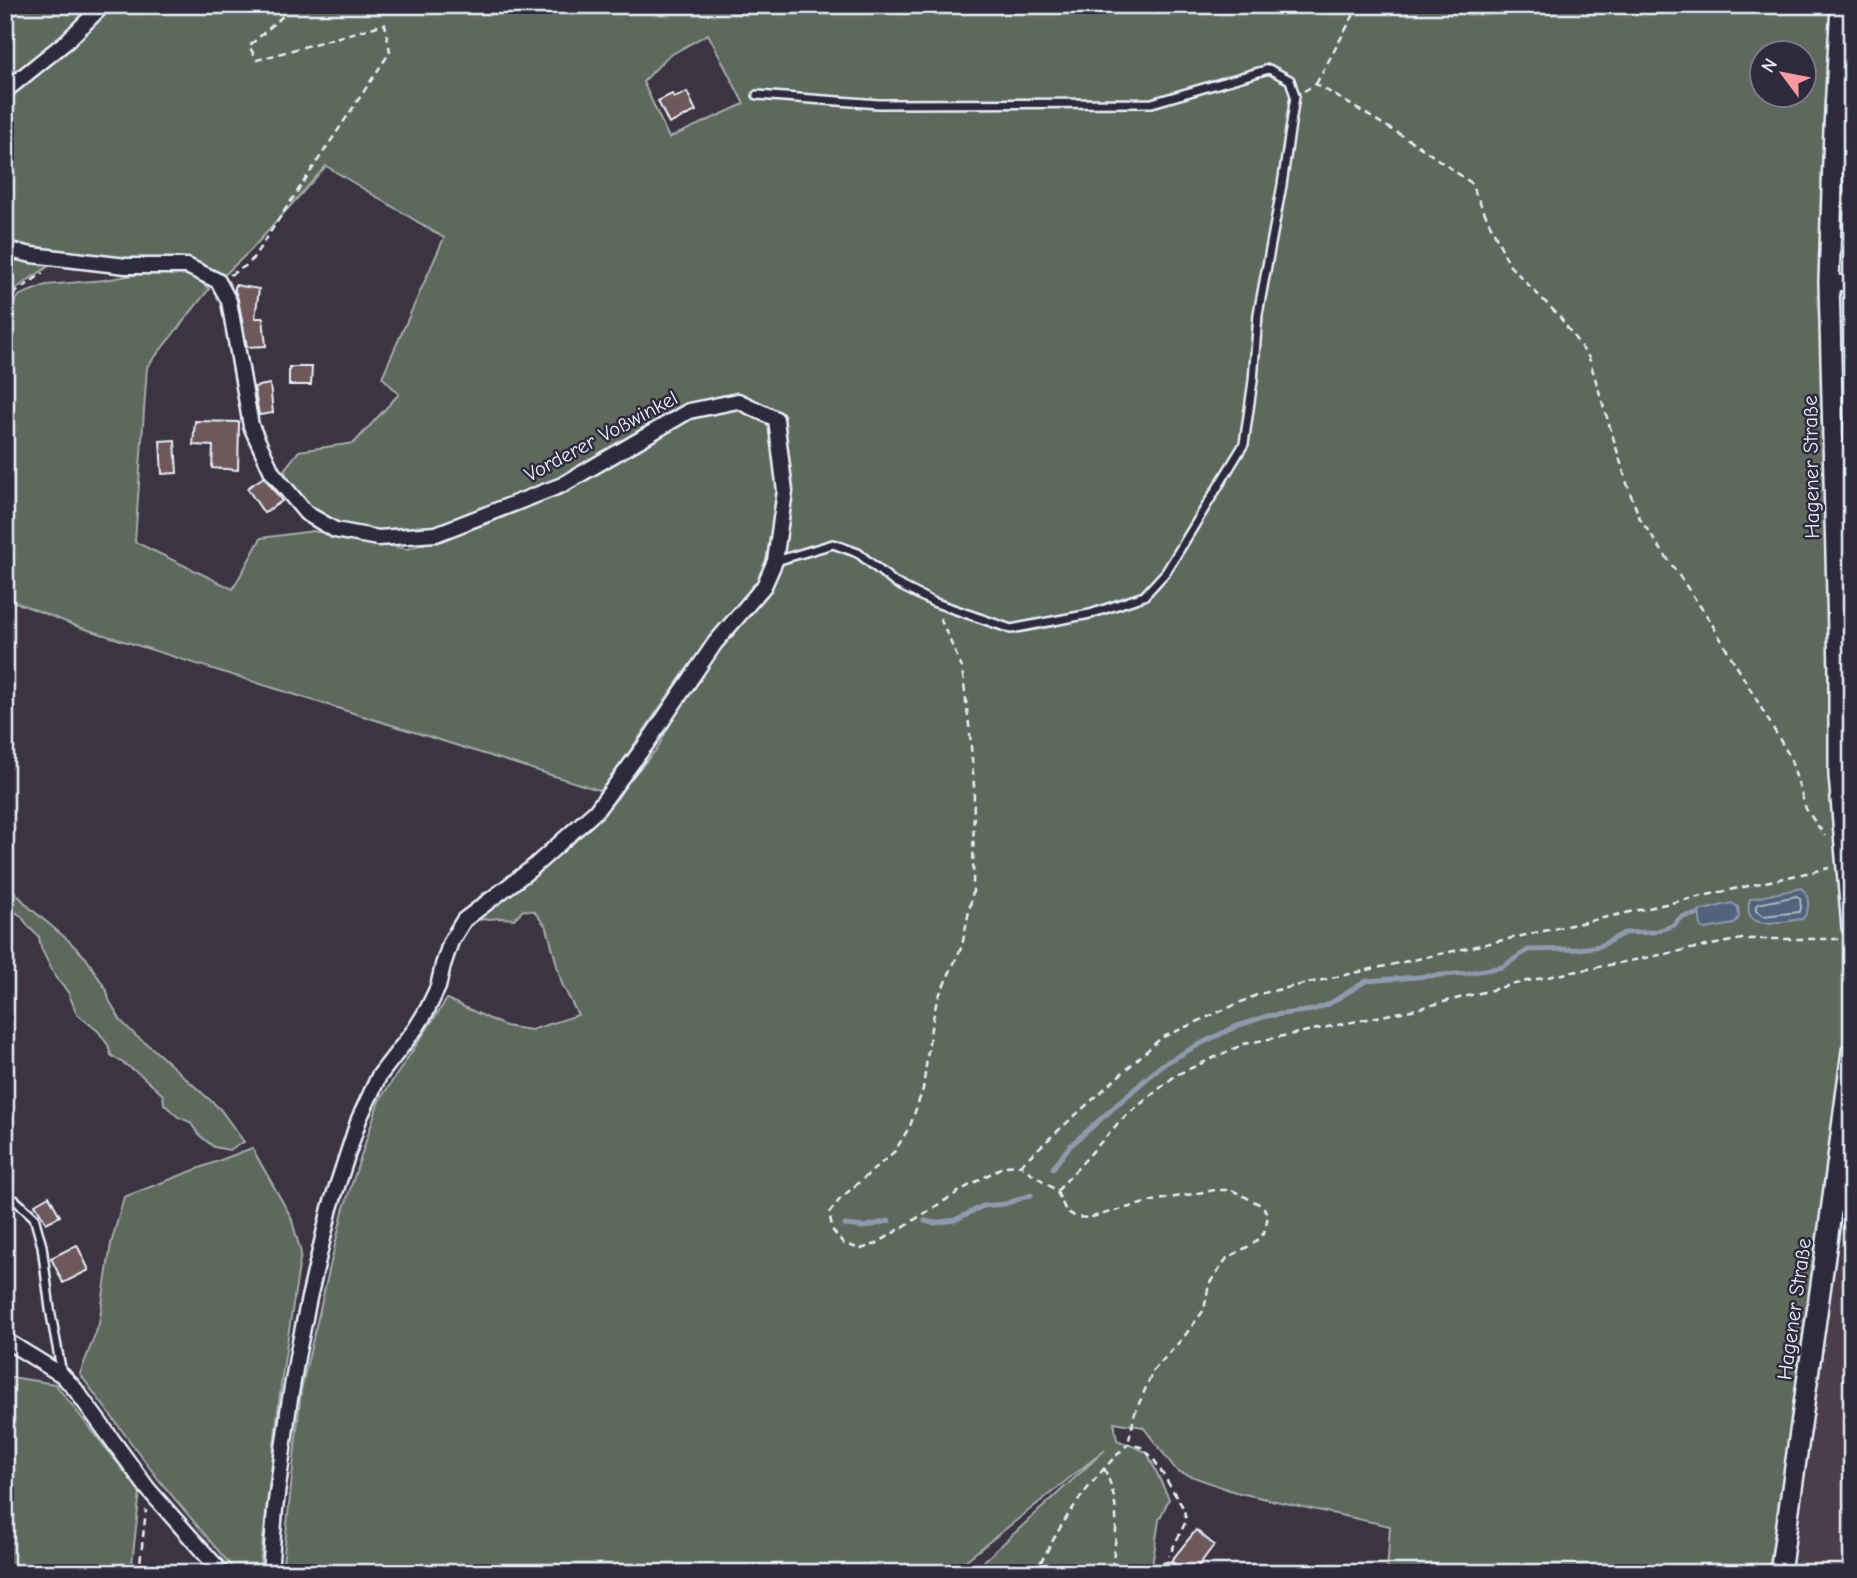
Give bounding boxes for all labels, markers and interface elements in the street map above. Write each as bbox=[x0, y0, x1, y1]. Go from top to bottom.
north arrow bbox=[1748, 38, 1818, 108]
text: N bbox=[1757, 54, 1782, 77]
street label: Vorderer Voßwinkel bbox=[520, 385, 682, 487]
street label: Hagener Straße bbox=[1798, 395, 1824, 539]
street label: Hagener Straße bbox=[1772, 1236, 1816, 1382]

